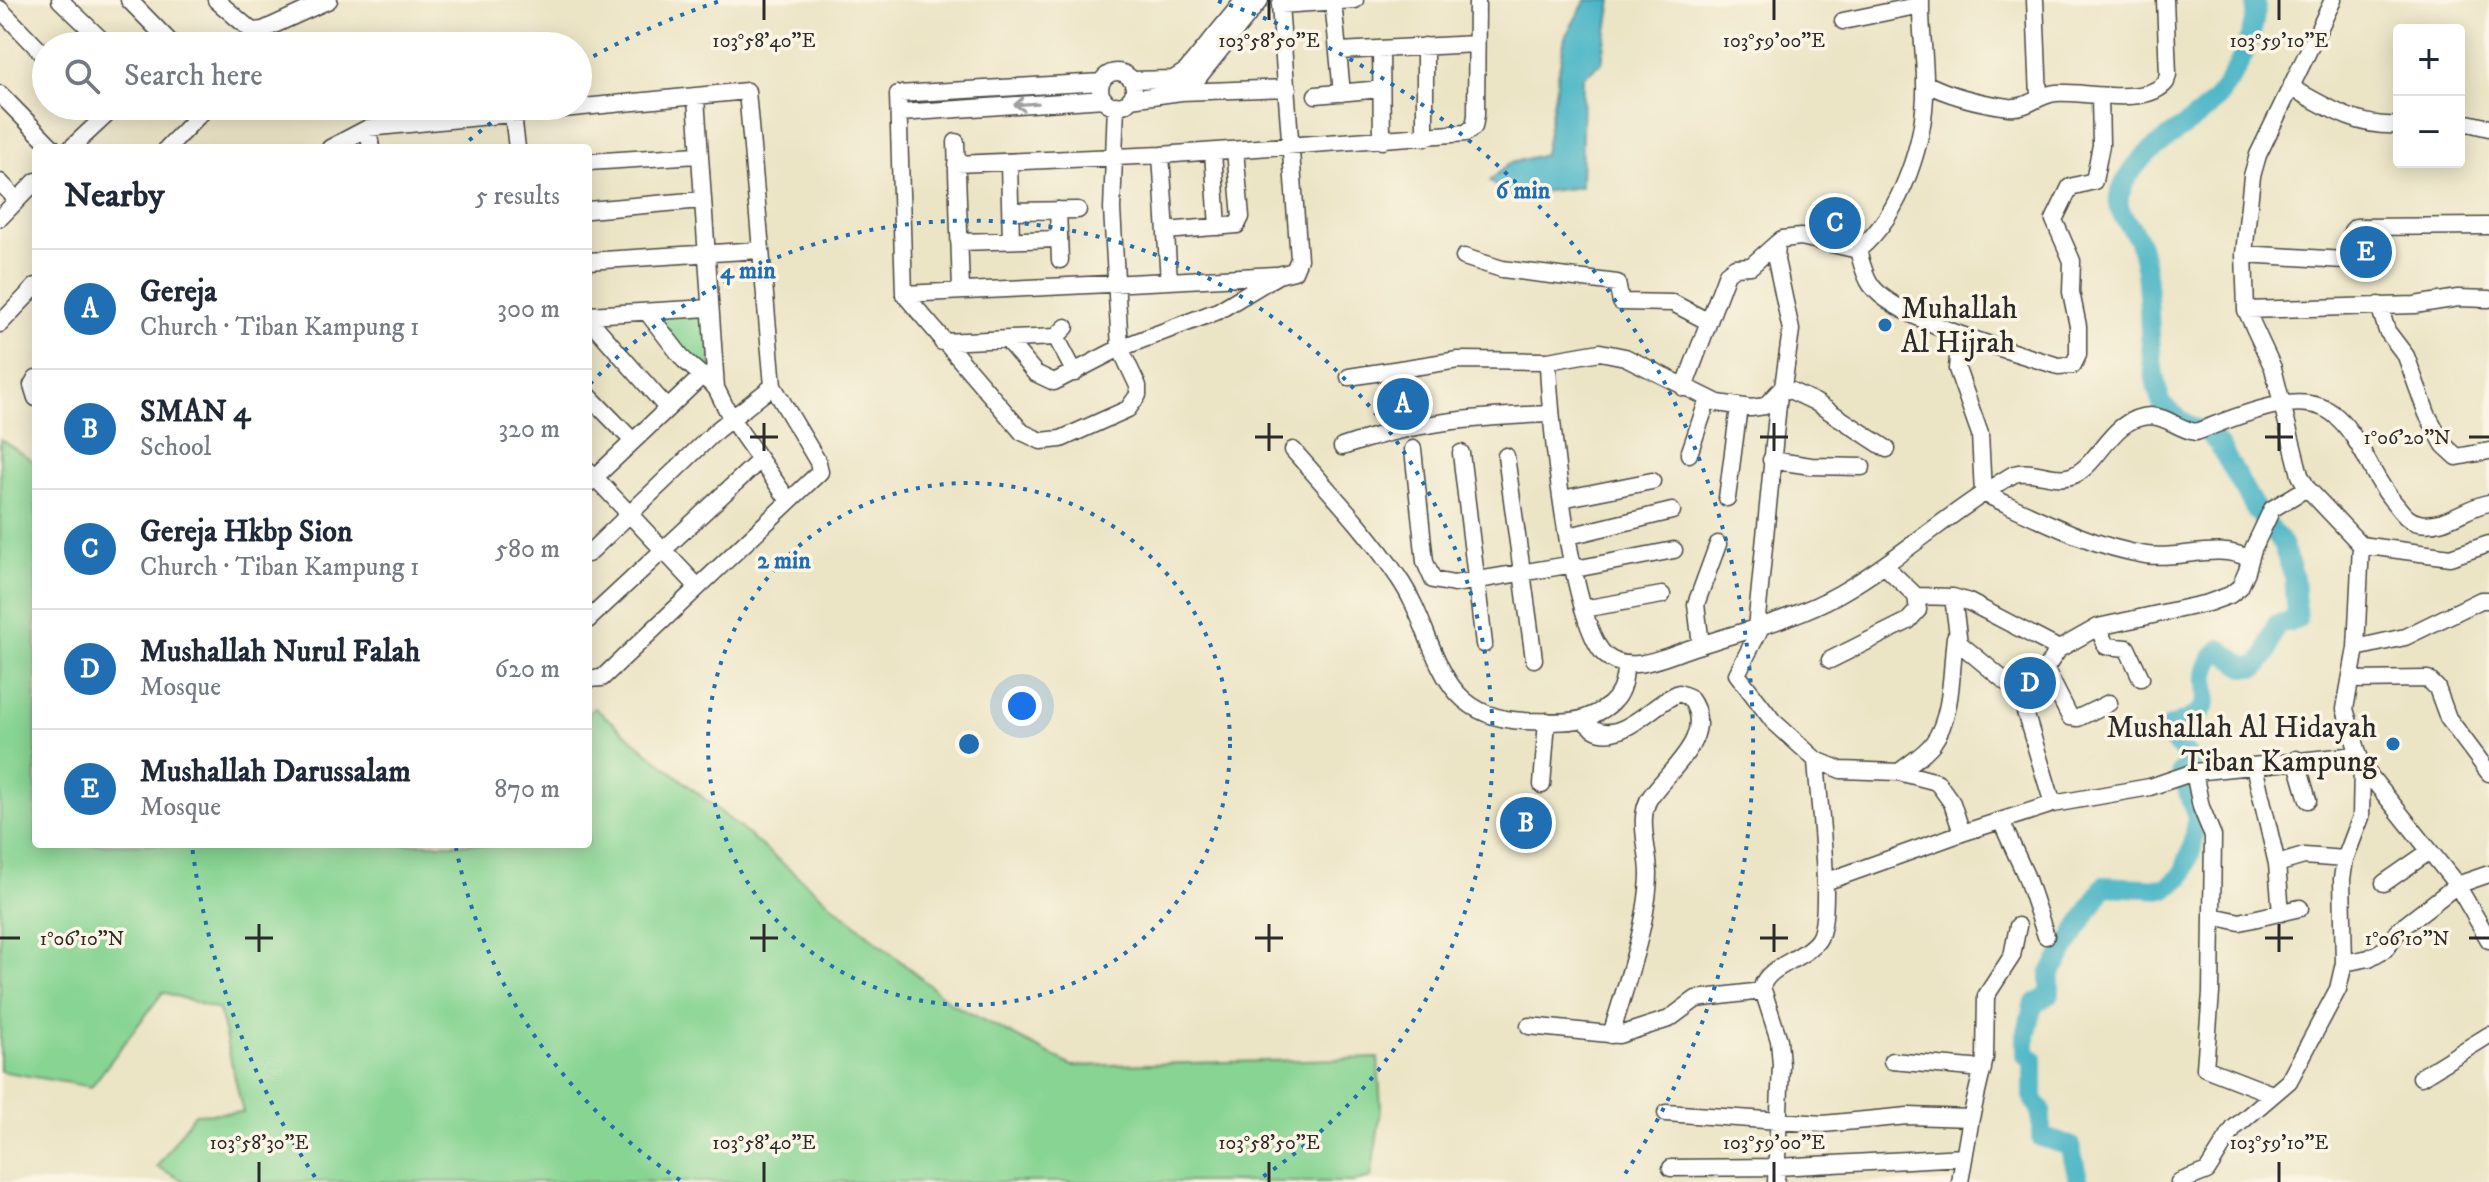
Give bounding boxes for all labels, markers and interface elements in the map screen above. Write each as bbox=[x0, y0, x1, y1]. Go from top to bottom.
map controls bbox=[2393, 24, 2465, 168]
button: + bbox=[2393, 24, 2465, 96]
text: 103°58'40"E bbox=[712, 29, 816, 54]
text: 103°58'50"E bbox=[1218, 29, 1320, 54]
text: 103°59'00"E bbox=[1723, 29, 1825, 54]
text: 103°59'10"E bbox=[2229, 29, 2329, 54]
search box bbox=[32, 32, 592, 120]
icon: search bbox=[60, 54, 104, 98]
text: Search here bbox=[124, 58, 263, 95]
one-way arrow bbox=[1013, 96, 1040, 111]
button: − bbox=[2393, 96, 2465, 168]
text: Nearby bbox=[64, 175, 165, 217]
text: 6 min bbox=[1496, 176, 1551, 206]
text: 5 results bbox=[475, 180, 560, 213]
pin: C bbox=[1809, 193, 1861, 253]
pin: E bbox=[2340, 222, 2392, 282]
text: 4 min bbox=[720, 256, 776, 286]
text: Gereja bbox=[140, 274, 217, 311]
place label: Muhallah Al Hijrah bbox=[1901, 291, 2018, 362]
text: A bbox=[82, 293, 98, 326]
text: 300 m bbox=[497, 293, 560, 326]
text: Church · Tiban Kampung 1 bbox=[140, 311, 420, 344]
marker: Muhallah Al Hijrah bbox=[1876, 316, 1894, 334]
pin: A bbox=[1377, 374, 1429, 434]
text: SMAN 4 bbox=[140, 394, 251, 431]
text: B bbox=[82, 413, 98, 446]
text: 320 m bbox=[498, 413, 560, 446]
text: 1°06'20"N bbox=[2364, 426, 2450, 451]
text: School bbox=[140, 431, 211, 464]
text: Gereja Hkbp Sion bbox=[140, 514, 353, 551]
text: C bbox=[81, 533, 99, 566]
text: 580 m bbox=[495, 533, 560, 566]
text: 2 min bbox=[757, 546, 811, 576]
text: Church · Tiban Kampung 1 bbox=[140, 551, 420, 584]
text: Mushallah Nurul Falah bbox=[140, 634, 420, 671]
text: D bbox=[80, 653, 100, 686]
text: 620 m bbox=[495, 653, 560, 686]
pin: D bbox=[2004, 653, 2056, 713]
text: Mosque bbox=[140, 671, 221, 704]
your location bbox=[1002, 686, 1042, 726]
place label: Mushallah Al Hidayah Tiban Kampung bbox=[2106, 710, 2377, 781]
centre of rings bbox=[955, 730, 983, 758]
marker: Mushallah Al Hidayah Tiban Kampung bbox=[2384, 735, 2402, 753]
text: Mushallah Darussalam bbox=[140, 754, 411, 791]
text: E bbox=[81, 773, 99, 806]
text: 870 m bbox=[494, 773, 560, 806]
text: Mosque bbox=[140, 791, 221, 824]
pin: B bbox=[1500, 793, 1552, 853]
text: 1°06'10"N bbox=[40, 927, 124, 952]
text: 1°06'10"N bbox=[2365, 927, 2449, 952]
text: 103°58'30"E bbox=[209, 1131, 309, 1156]
text: 103°58'40"E bbox=[712, 1131, 816, 1156]
text: 103°58'50"E bbox=[1218, 1131, 1320, 1156]
text: 103°59'00"E bbox=[1723, 1131, 1825, 1156]
text: 103°59'10"E bbox=[2229, 1131, 2329, 1156]

